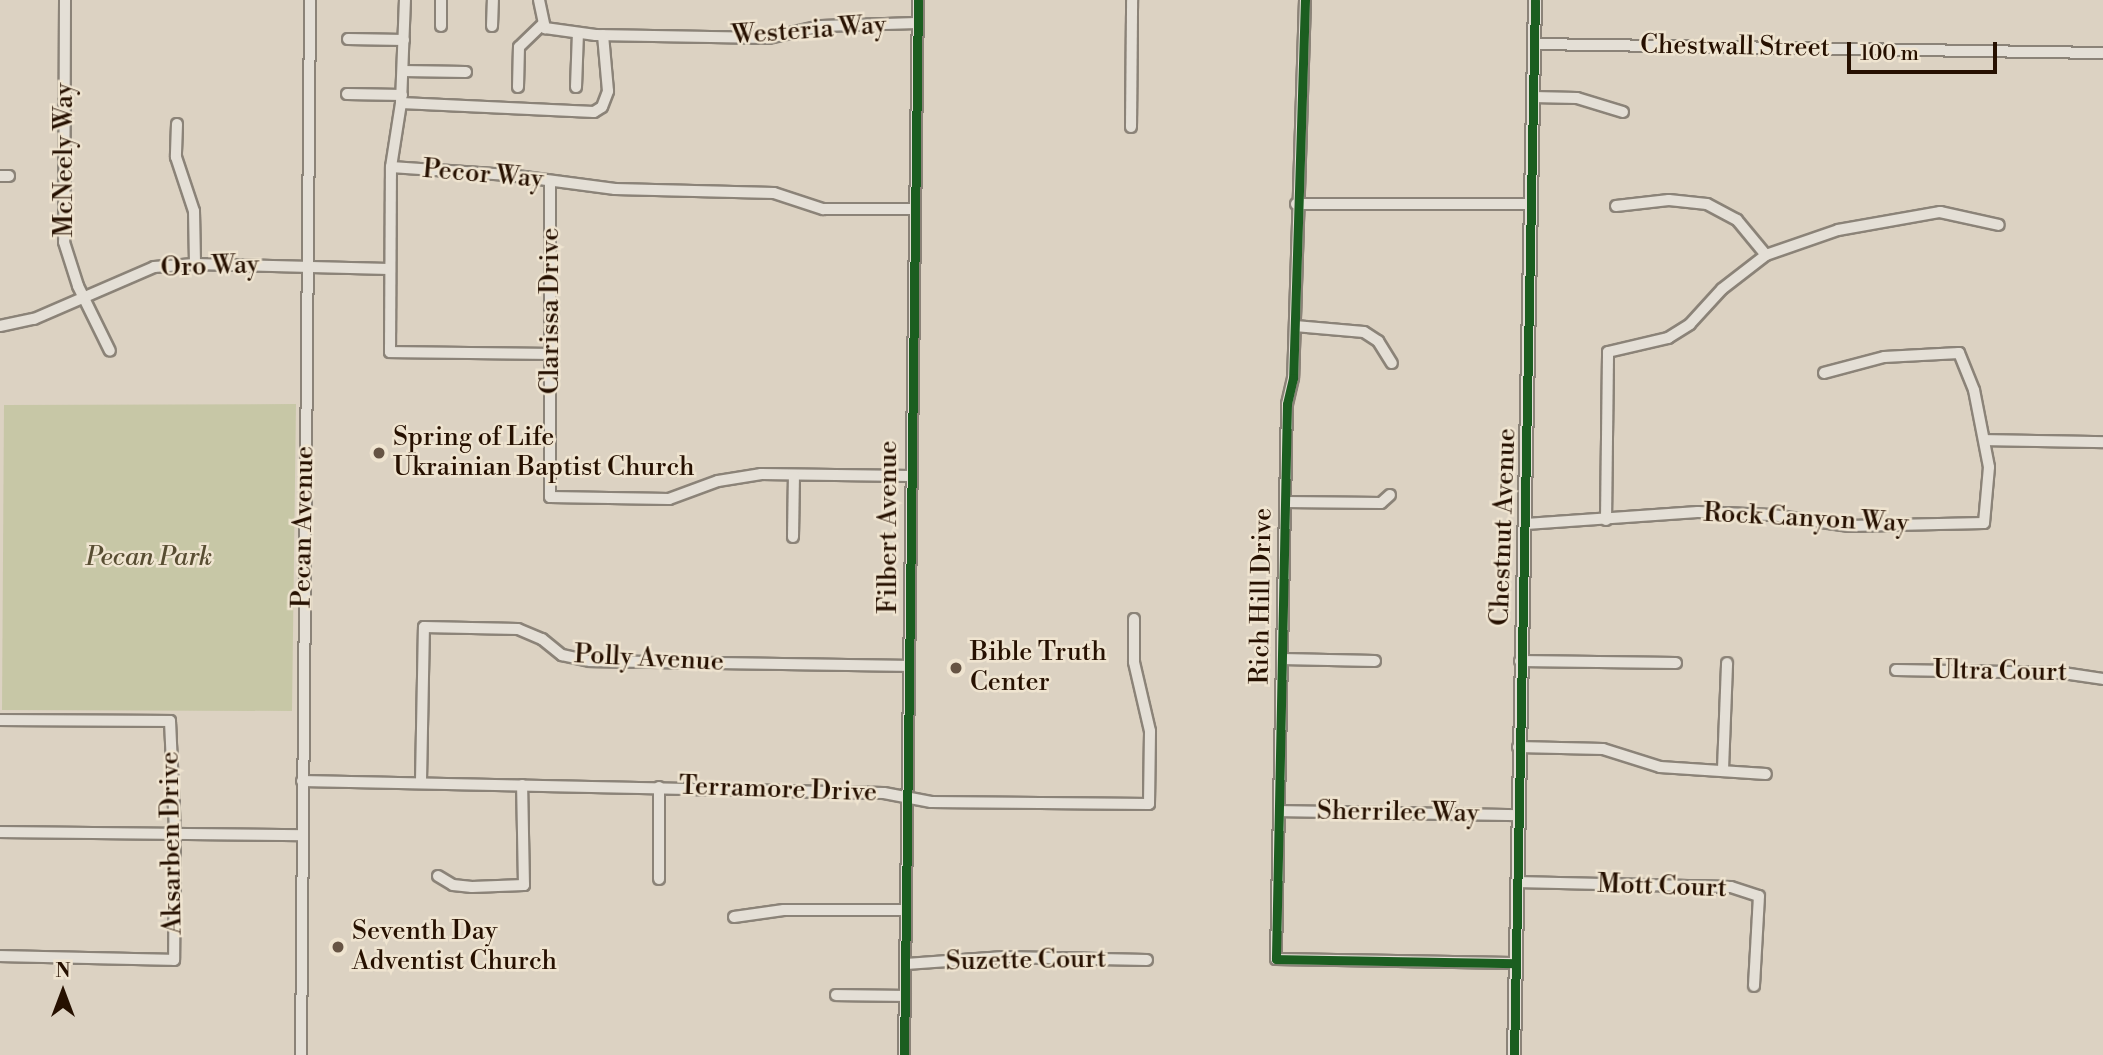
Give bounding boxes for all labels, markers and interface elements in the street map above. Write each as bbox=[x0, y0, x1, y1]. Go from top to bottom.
street label: Westeria Way bbox=[731, 10, 887, 52]
scale bar bbox=[1851, 28, 2002, 72]
street label: Chestwall Street bbox=[1640, 30, 1830, 64]
text: 100 m bbox=[1860, 41, 1919, 67]
street label: McNeely Way bbox=[49, 83, 81, 237]
street label: Pecor Way bbox=[421, 154, 545, 196]
street label: Clarissa Drive bbox=[535, 228, 567, 394]
street label: Oro Way bbox=[160, 250, 260, 284]
place label: Spring of Life Ukrainian Baptist Church bbox=[393, 422, 695, 484]
street label: Chestnut Avenue bbox=[1485, 428, 1523, 626]
street label: Filbert Avenue bbox=[873, 440, 905, 614]
marker: Spring of Life Ukrainian Baptist Church bbox=[371, 445, 387, 461]
street label: Pecan Avenue bbox=[287, 446, 321, 608]
street label: Rock Canyon Way bbox=[1702, 498, 1910, 540]
street label: Rich Hill Drive bbox=[1245, 507, 1279, 685]
park label: Pecan Park bbox=[86, 542, 212, 574]
place label: Bible Truth Center bbox=[970, 637, 1107, 698]
street label: Polly Avenue bbox=[573, 640, 725, 678]
street label: Ultra Court bbox=[1933, 655, 2067, 689]
marker: Bible Truth Center bbox=[948, 660, 964, 676]
street label: Aksarben Drive bbox=[155, 751, 189, 935]
street label: Terramore Drive bbox=[678, 771, 878, 809]
street label: Sherrilee Way bbox=[1317, 796, 1479, 830]
street label: Mott Court bbox=[1597, 869, 1727, 905]
place label: Seventh Day Adventist Church bbox=[352, 916, 557, 978]
marker: Seventh Day Adventist Church bbox=[330, 939, 346, 955]
street label: Suzette Court bbox=[945, 944, 1107, 978]
north arrow bbox=[28, 957, 98, 1027]
text: N bbox=[55, 959, 71, 983]

